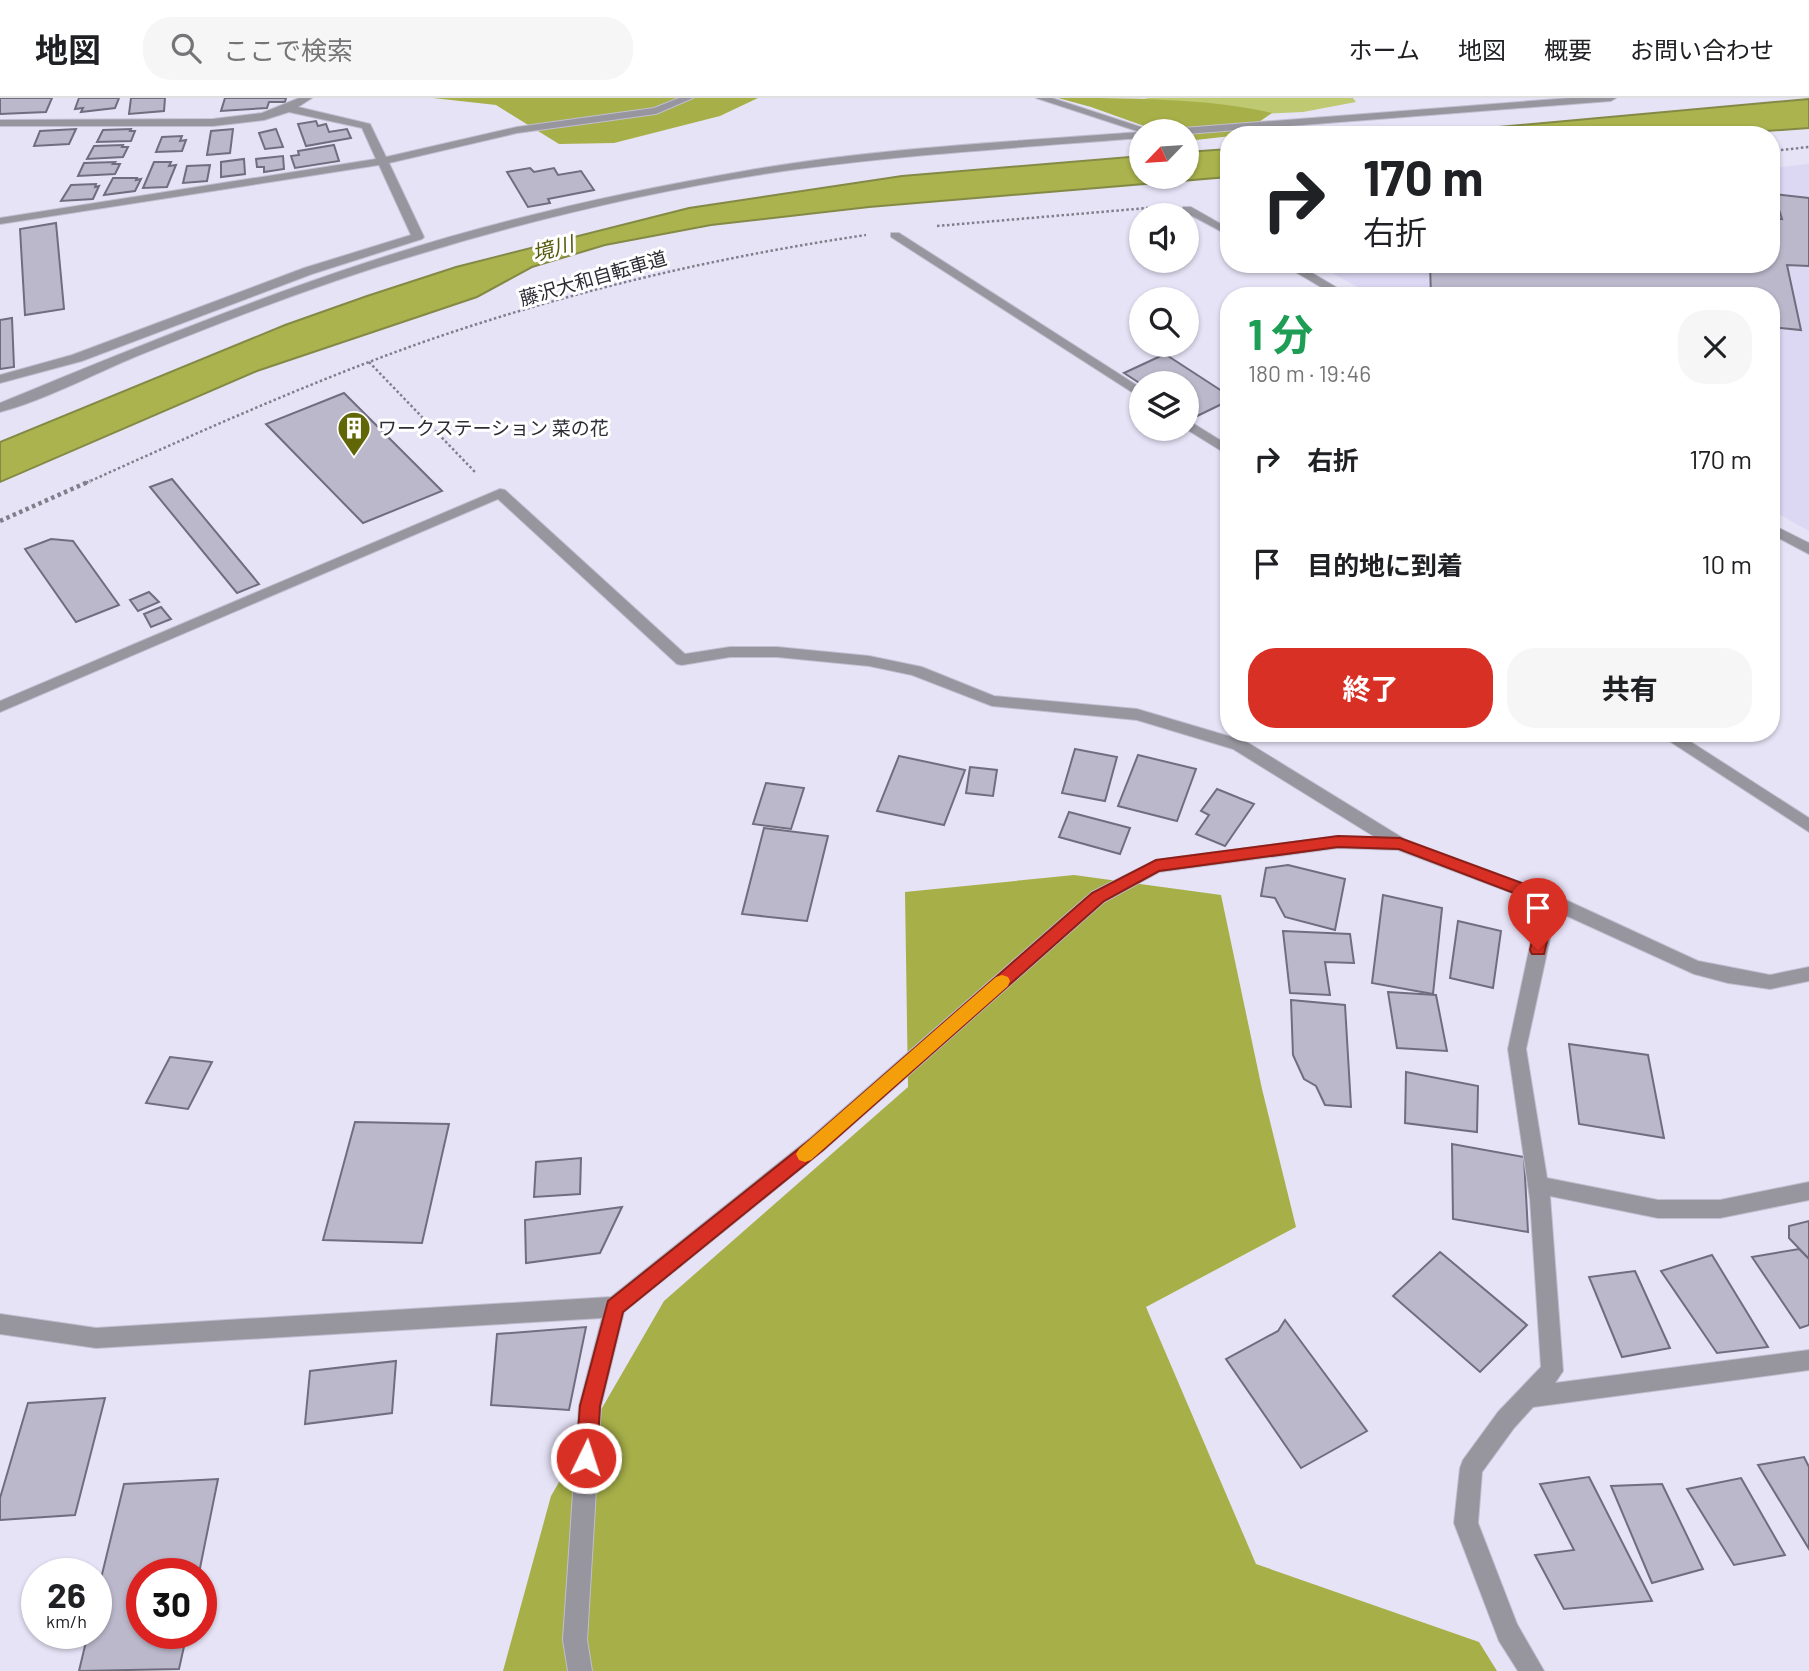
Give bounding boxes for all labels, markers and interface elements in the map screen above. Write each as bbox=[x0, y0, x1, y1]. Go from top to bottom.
search box bbox=[143, 17, 633, 80]
text: 地図 bbox=[35, 29, 101, 69]
icon: search bbox=[167, 29, 205, 67]
text: ここで検索 bbox=[223, 34, 353, 65]
text: ホーム bbox=[1349, 35, 1420, 64]
text: 地図 bbox=[1458, 35, 1506, 64]
text: 概要 bbox=[1544, 35, 1592, 64]
text: お問い合わせ bbox=[1630, 35, 1774, 64]
north arrow bbox=[1129, 119, 1199, 189]
map controls bbox=[1129, 119, 1199, 441]
text: 170 m bbox=[1363, 147, 1483, 206]
icon: right bbox=[1248, 154, 1339, 245]
button: sound bbox=[1129, 203, 1199, 273]
text: 右折 bbox=[1363, 212, 1427, 250]
water label: 境川 bbox=[529, 230, 578, 265]
street label: 藤沢大和自転車道 bbox=[517, 246, 669, 310]
button: search bbox=[1129, 287, 1199, 357]
text: 1 分 bbox=[1248, 308, 1313, 358]
button: close bbox=[1678, 310, 1752, 384]
text: 180 m · 19:46 bbox=[1248, 359, 1371, 387]
button: layers bbox=[1129, 371, 1199, 441]
building icon: ワークステーション 菜の花 bbox=[335, 409, 373, 458]
place label: ワークステーション 菜の花 bbox=[378, 416, 609, 439]
icon: right bbox=[1248, 440, 1286, 478]
text: 170 m bbox=[1689, 443, 1752, 474]
text: 右折 bbox=[1307, 444, 1359, 475]
icon: arrive bbox=[1248, 545, 1286, 583]
text: 10 m bbox=[1702, 548, 1752, 579]
text: 目的地に到着 bbox=[1307, 549, 1463, 580]
button: 終了 bbox=[1248, 648, 1493, 728]
button: 共有 bbox=[1507, 648, 1752, 728]
pin bbox=[1508, 878, 1568, 950]
icon: arrive bbox=[1519, 889, 1557, 927]
position arrow bbox=[549, 1421, 623, 1495]
speed limit sign: 30 bbox=[126, 1558, 217, 1649]
text: 26 bbox=[47, 1573, 86, 1615]
text: km/h bbox=[46, 1610, 87, 1632]

